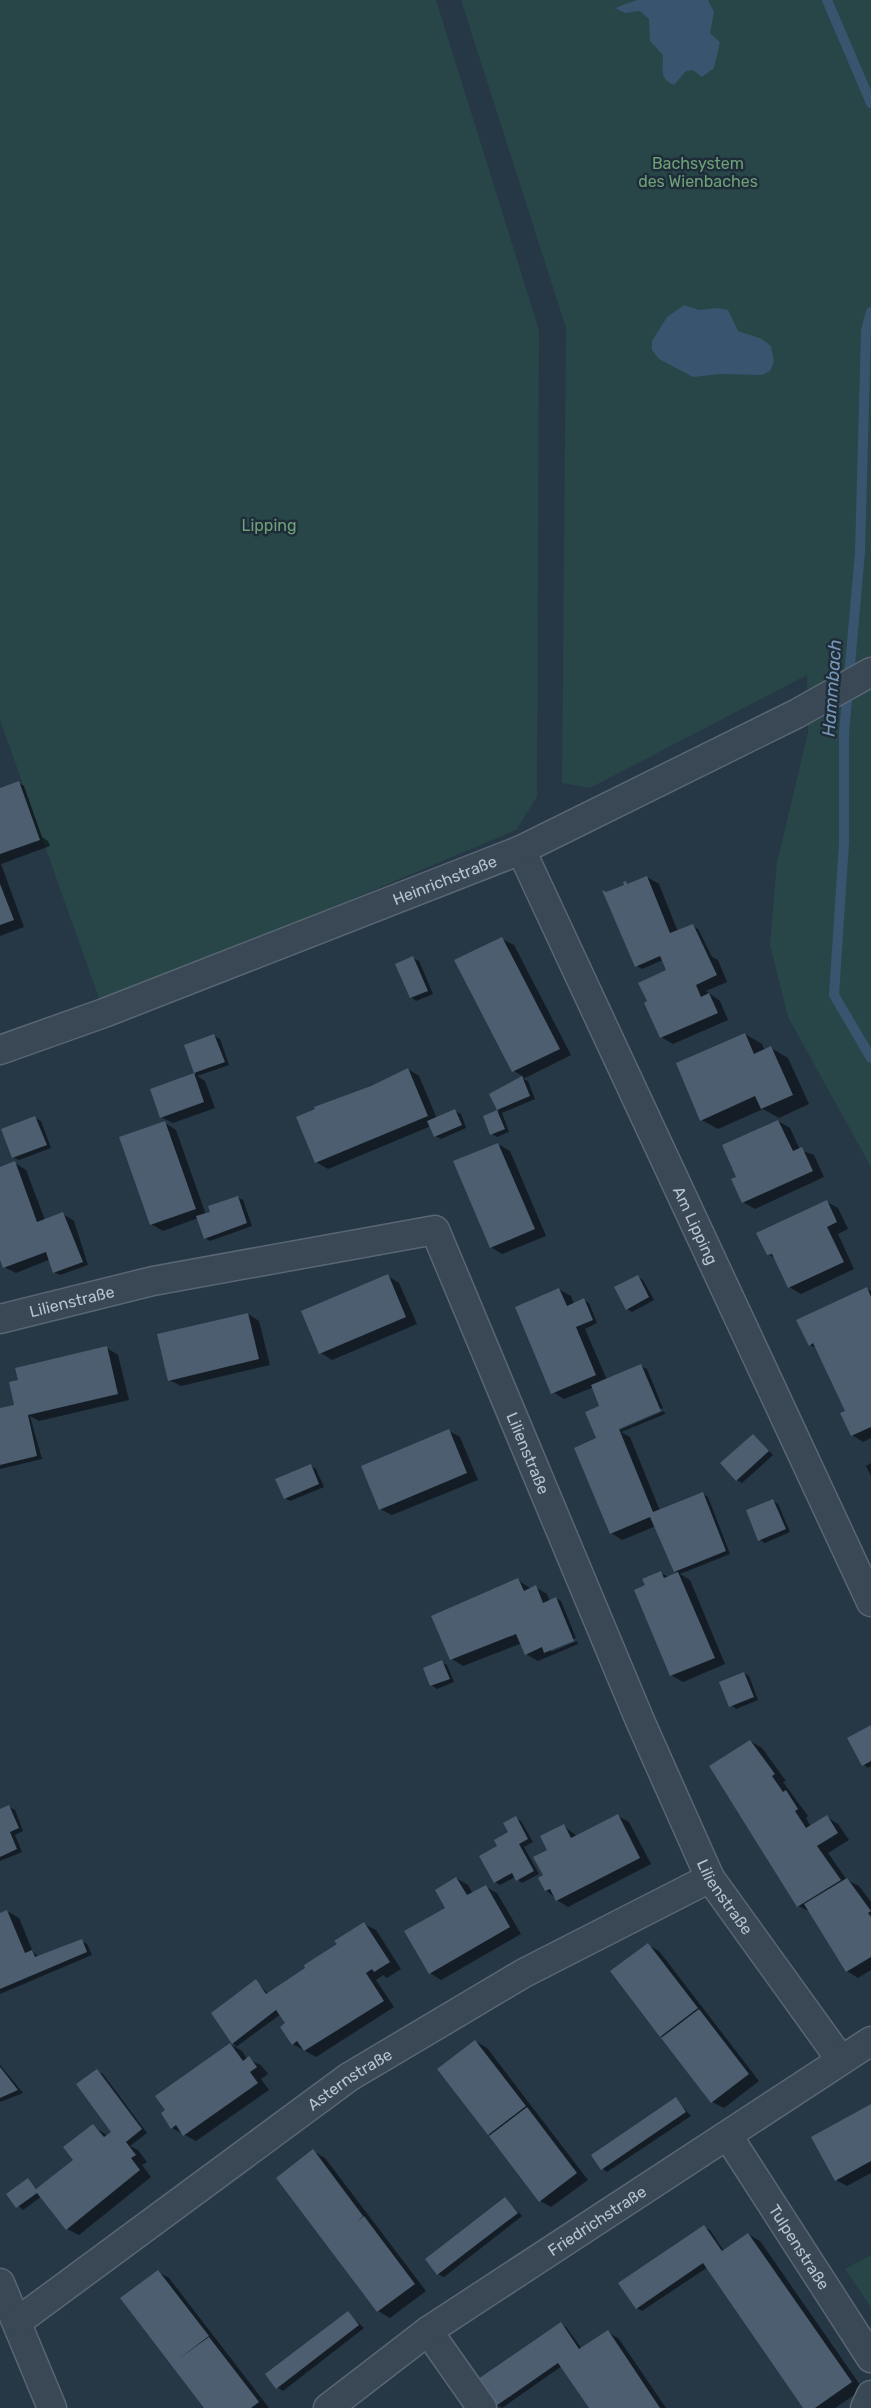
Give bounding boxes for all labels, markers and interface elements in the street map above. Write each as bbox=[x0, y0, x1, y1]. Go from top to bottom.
park label: Bachsystem des Wienbaches bbox=[638, 154, 758, 191]
park label: Lipping bbox=[241, 516, 297, 535]
water label: Hammbach bbox=[818, 639, 846, 737]
street label: Heinrichstraße bbox=[390, 851, 499, 909]
street label: Am Lipping bbox=[669, 1183, 722, 1267]
street label: Lilienstraße bbox=[27, 1281, 116, 1321]
street label: Lilienstraße bbox=[503, 1409, 554, 1497]
street label: Lilienstraße bbox=[693, 1856, 757, 1938]
street label: Asternstraße bbox=[304, 2044, 395, 2114]
street label: Friedrichstraße bbox=[544, 2181, 650, 2260]
street label: Tulpenstraße bbox=[765, 2201, 834, 2293]

